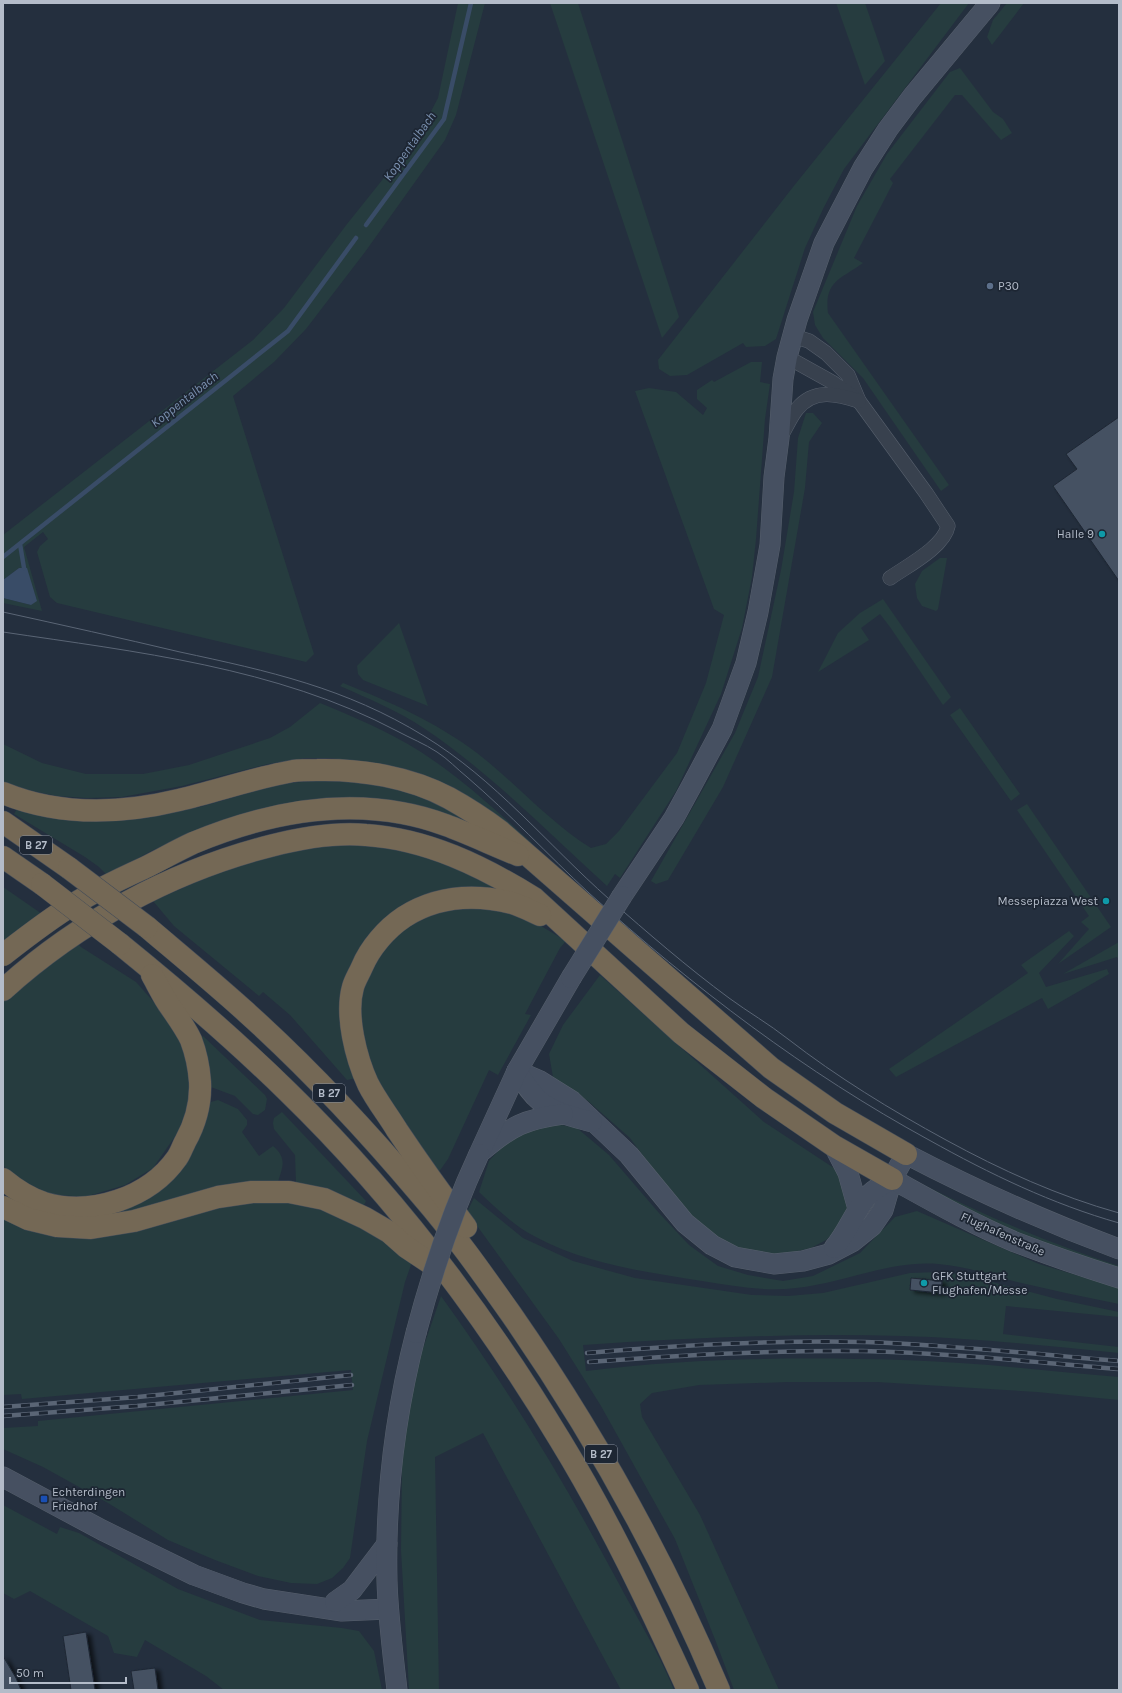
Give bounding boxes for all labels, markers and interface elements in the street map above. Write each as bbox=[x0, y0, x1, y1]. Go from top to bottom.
water label: Koppentalbach bbox=[380, 109, 439, 184]
place label: P30 bbox=[998, 279, 1019, 293]
marker: P30 bbox=[985, 281, 995, 291]
water label: Koppentalbach bbox=[148, 368, 221, 430]
place label: Halle 9 bbox=[1057, 527, 1094, 541]
marker: Halle 9 bbox=[1097, 529, 1107, 539]
road number: B 27 bbox=[20, 836, 52, 854]
place label: Messepiazza West bbox=[998, 894, 1098, 908]
marker: Messepiazza West bbox=[1101, 896, 1111, 906]
road number: B 27 bbox=[313, 1084, 345, 1102]
street label: Flughafenstraße bbox=[959, 1209, 1047, 1259]
place label: GFK Stuttgart Flughafen/Messe bbox=[932, 1269, 1027, 1297]
marker: GFK Stuttgart Flughafen/Messe bbox=[919, 1278, 929, 1288]
road number: B 27 bbox=[585, 1445, 617, 1463]
place label: Echterdingen Friedhof bbox=[52, 1485, 125, 1513]
marker: Echterdingen Friedhof bbox=[39, 1494, 49, 1504]
scale bar bbox=[10, 1659, 126, 1685]
text: 50 m bbox=[16, 1666, 44, 1680]

